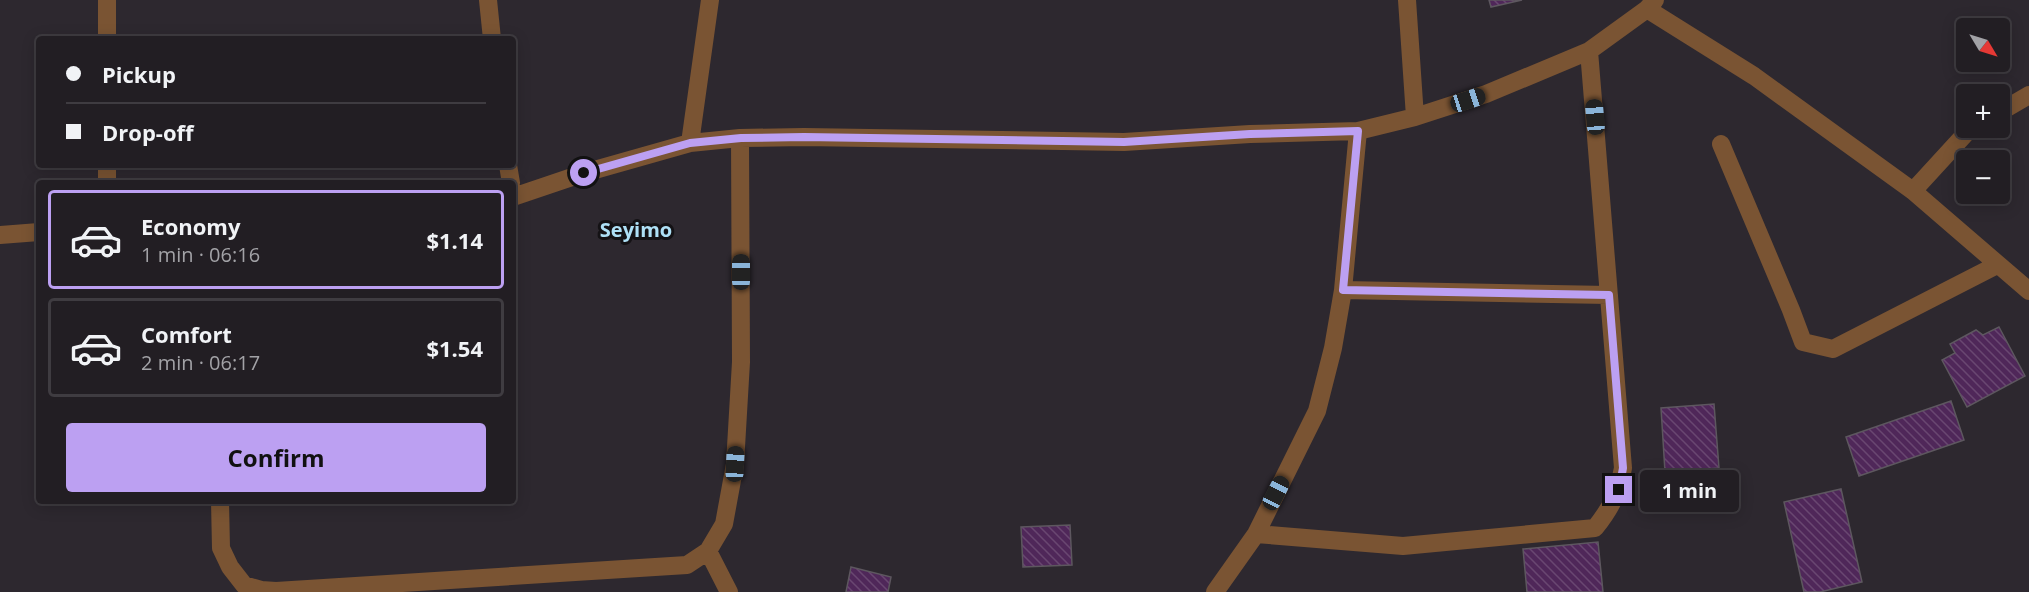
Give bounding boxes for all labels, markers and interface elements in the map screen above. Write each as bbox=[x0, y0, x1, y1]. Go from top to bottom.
north arrow bbox=[1956, 18, 2010, 72]
map controls bbox=[1956, 18, 2010, 204]
text: Pickup bbox=[102, 59, 176, 89]
button: + bbox=[1956, 84, 2010, 138]
car bbox=[1448, 86, 1488, 114]
car bbox=[1584, 98, 1606, 136]
text: Drop-off bbox=[102, 117, 194, 147]
button: − bbox=[1956, 150, 2010, 204]
route start bbox=[570, 159, 597, 186]
text: Economy bbox=[141, 211, 240, 241]
icon: car bbox=[69, 213, 123, 267]
district label: Seyimo bbox=[600, 216, 672, 243]
text: $1.14 bbox=[426, 225, 483, 255]
text: 1 min · 06:16 bbox=[141, 241, 260, 268]
car bbox=[732, 254, 750, 290]
text: Comfort bbox=[141, 319, 232, 349]
icon: car bbox=[69, 321, 123, 375]
text: $1.54 bbox=[426, 333, 483, 363]
text: 2 min · 06:17 bbox=[141, 349, 260, 376]
button: Confirm bbox=[66, 423, 486, 492]
car bbox=[725, 446, 745, 482]
callout: 1 min bbox=[1640, 469, 1739, 511]
car bbox=[1260, 473, 1292, 513]
route end bbox=[1605, 476, 1632, 503]
text: 1 min bbox=[1662, 477, 1717, 504]

